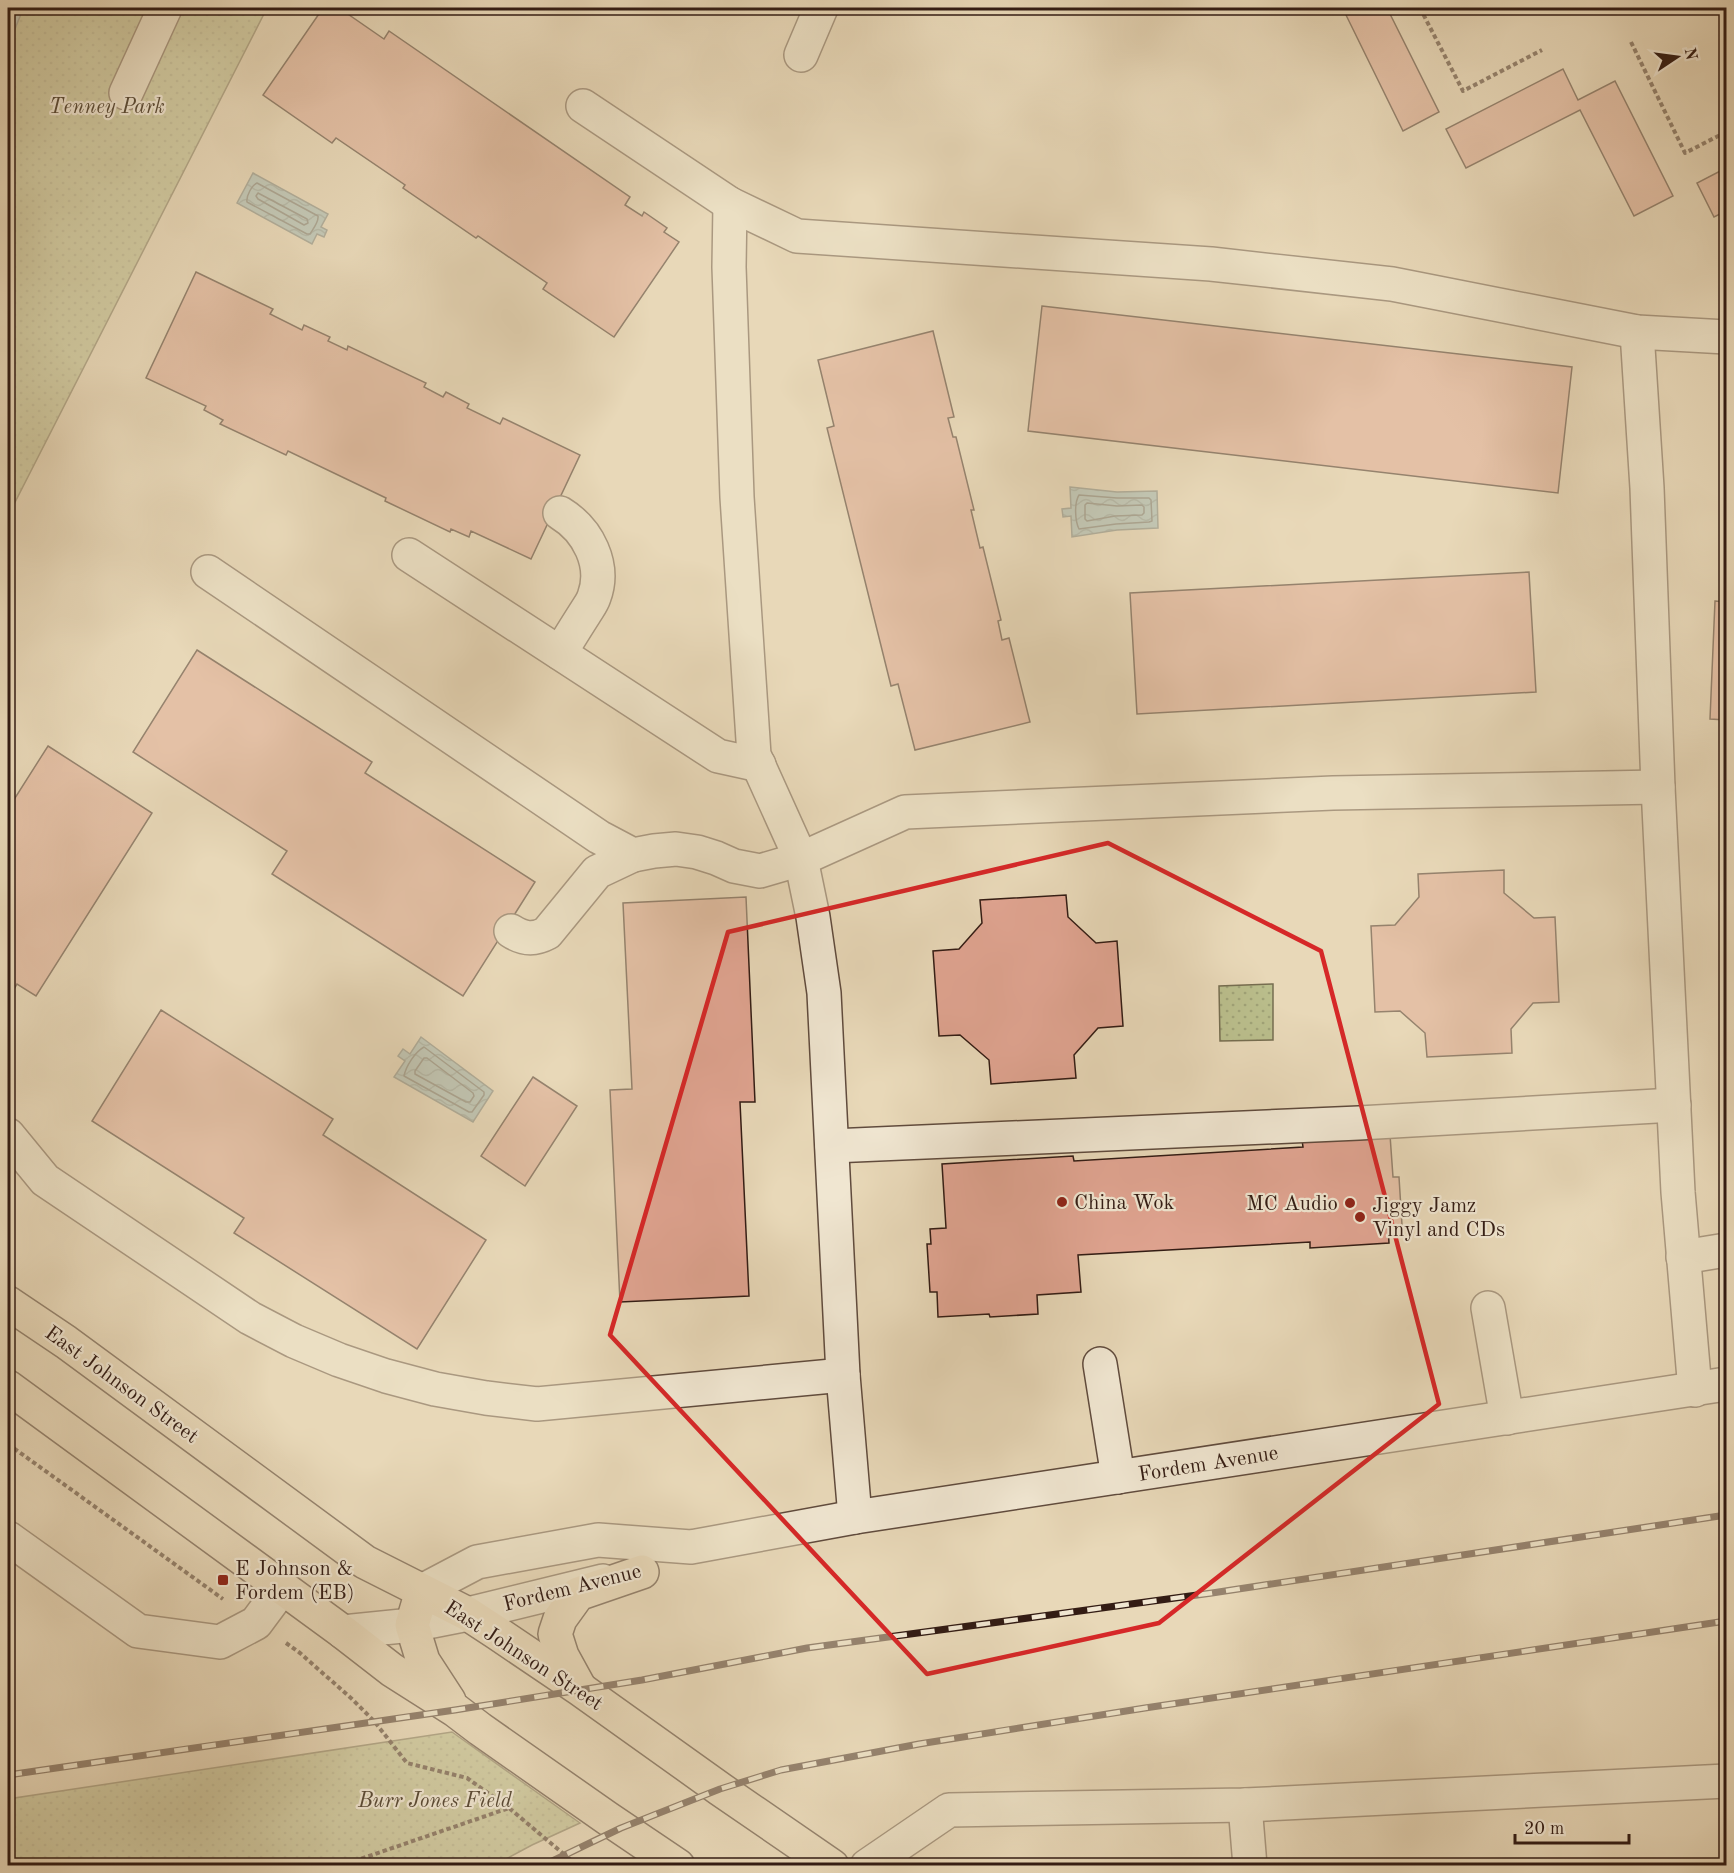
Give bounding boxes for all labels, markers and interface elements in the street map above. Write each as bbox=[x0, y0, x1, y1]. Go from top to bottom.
north arrow bbox=[1647, 27, 1707, 87]
text: N bbox=[1680, 46, 1699, 63]
park label: Tenney Park bbox=[49, 97, 165, 118]
place label: China Wok bbox=[1074, 1193, 1175, 1214]
place label: MC Audio bbox=[1246, 1194, 1338, 1215]
marker: China Wok bbox=[1055, 1195, 1069, 1209]
marker: MC Audio bbox=[1343, 1196, 1357, 1210]
place label: Jiggy Jamz Vinyl and CDs bbox=[1372, 1196, 1505, 1241]
marker: Jiggy Jamz Vinyl and CDs bbox=[1353, 1210, 1367, 1224]
street label: East Johnson Street bbox=[40, 1323, 202, 1448]
street label: Fordem Avenue bbox=[1137, 1443, 1280, 1486]
place label: E Johnson & Fordem (EB) bbox=[235, 1559, 354, 1604]
street label: Fordem Avenue bbox=[501, 1561, 644, 1616]
marker: E Johnson & Fordem (EB) bbox=[216, 1573, 230, 1587]
street label: East Johnson Street bbox=[440, 1597, 606, 1715]
park label: Burr Jones Field bbox=[357, 1791, 513, 1812]
scale bar bbox=[1515, 1807, 1629, 1845]
text: 20 m bbox=[1524, 1820, 1564, 1838]

